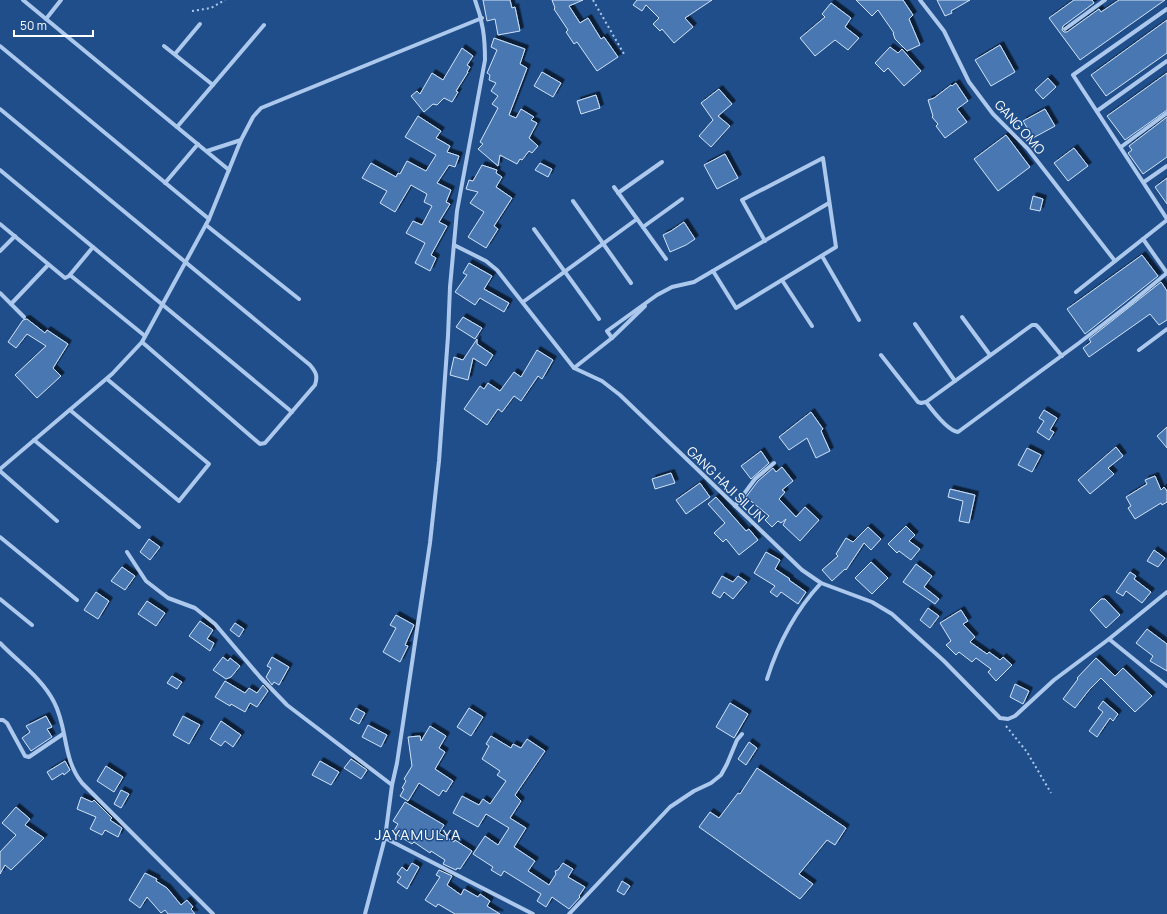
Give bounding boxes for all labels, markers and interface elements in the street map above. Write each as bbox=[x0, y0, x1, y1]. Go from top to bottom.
scale bar bbox=[14, 12, 93, 38]
text: 50 m bbox=[20, 17, 47, 34]
street label: GANG OMO bbox=[991, 96, 1050, 159]
street label: GANG HAJI SILUN bbox=[683, 442, 769, 526]
district label: JAYAMULYA bbox=[374, 824, 462, 845]

